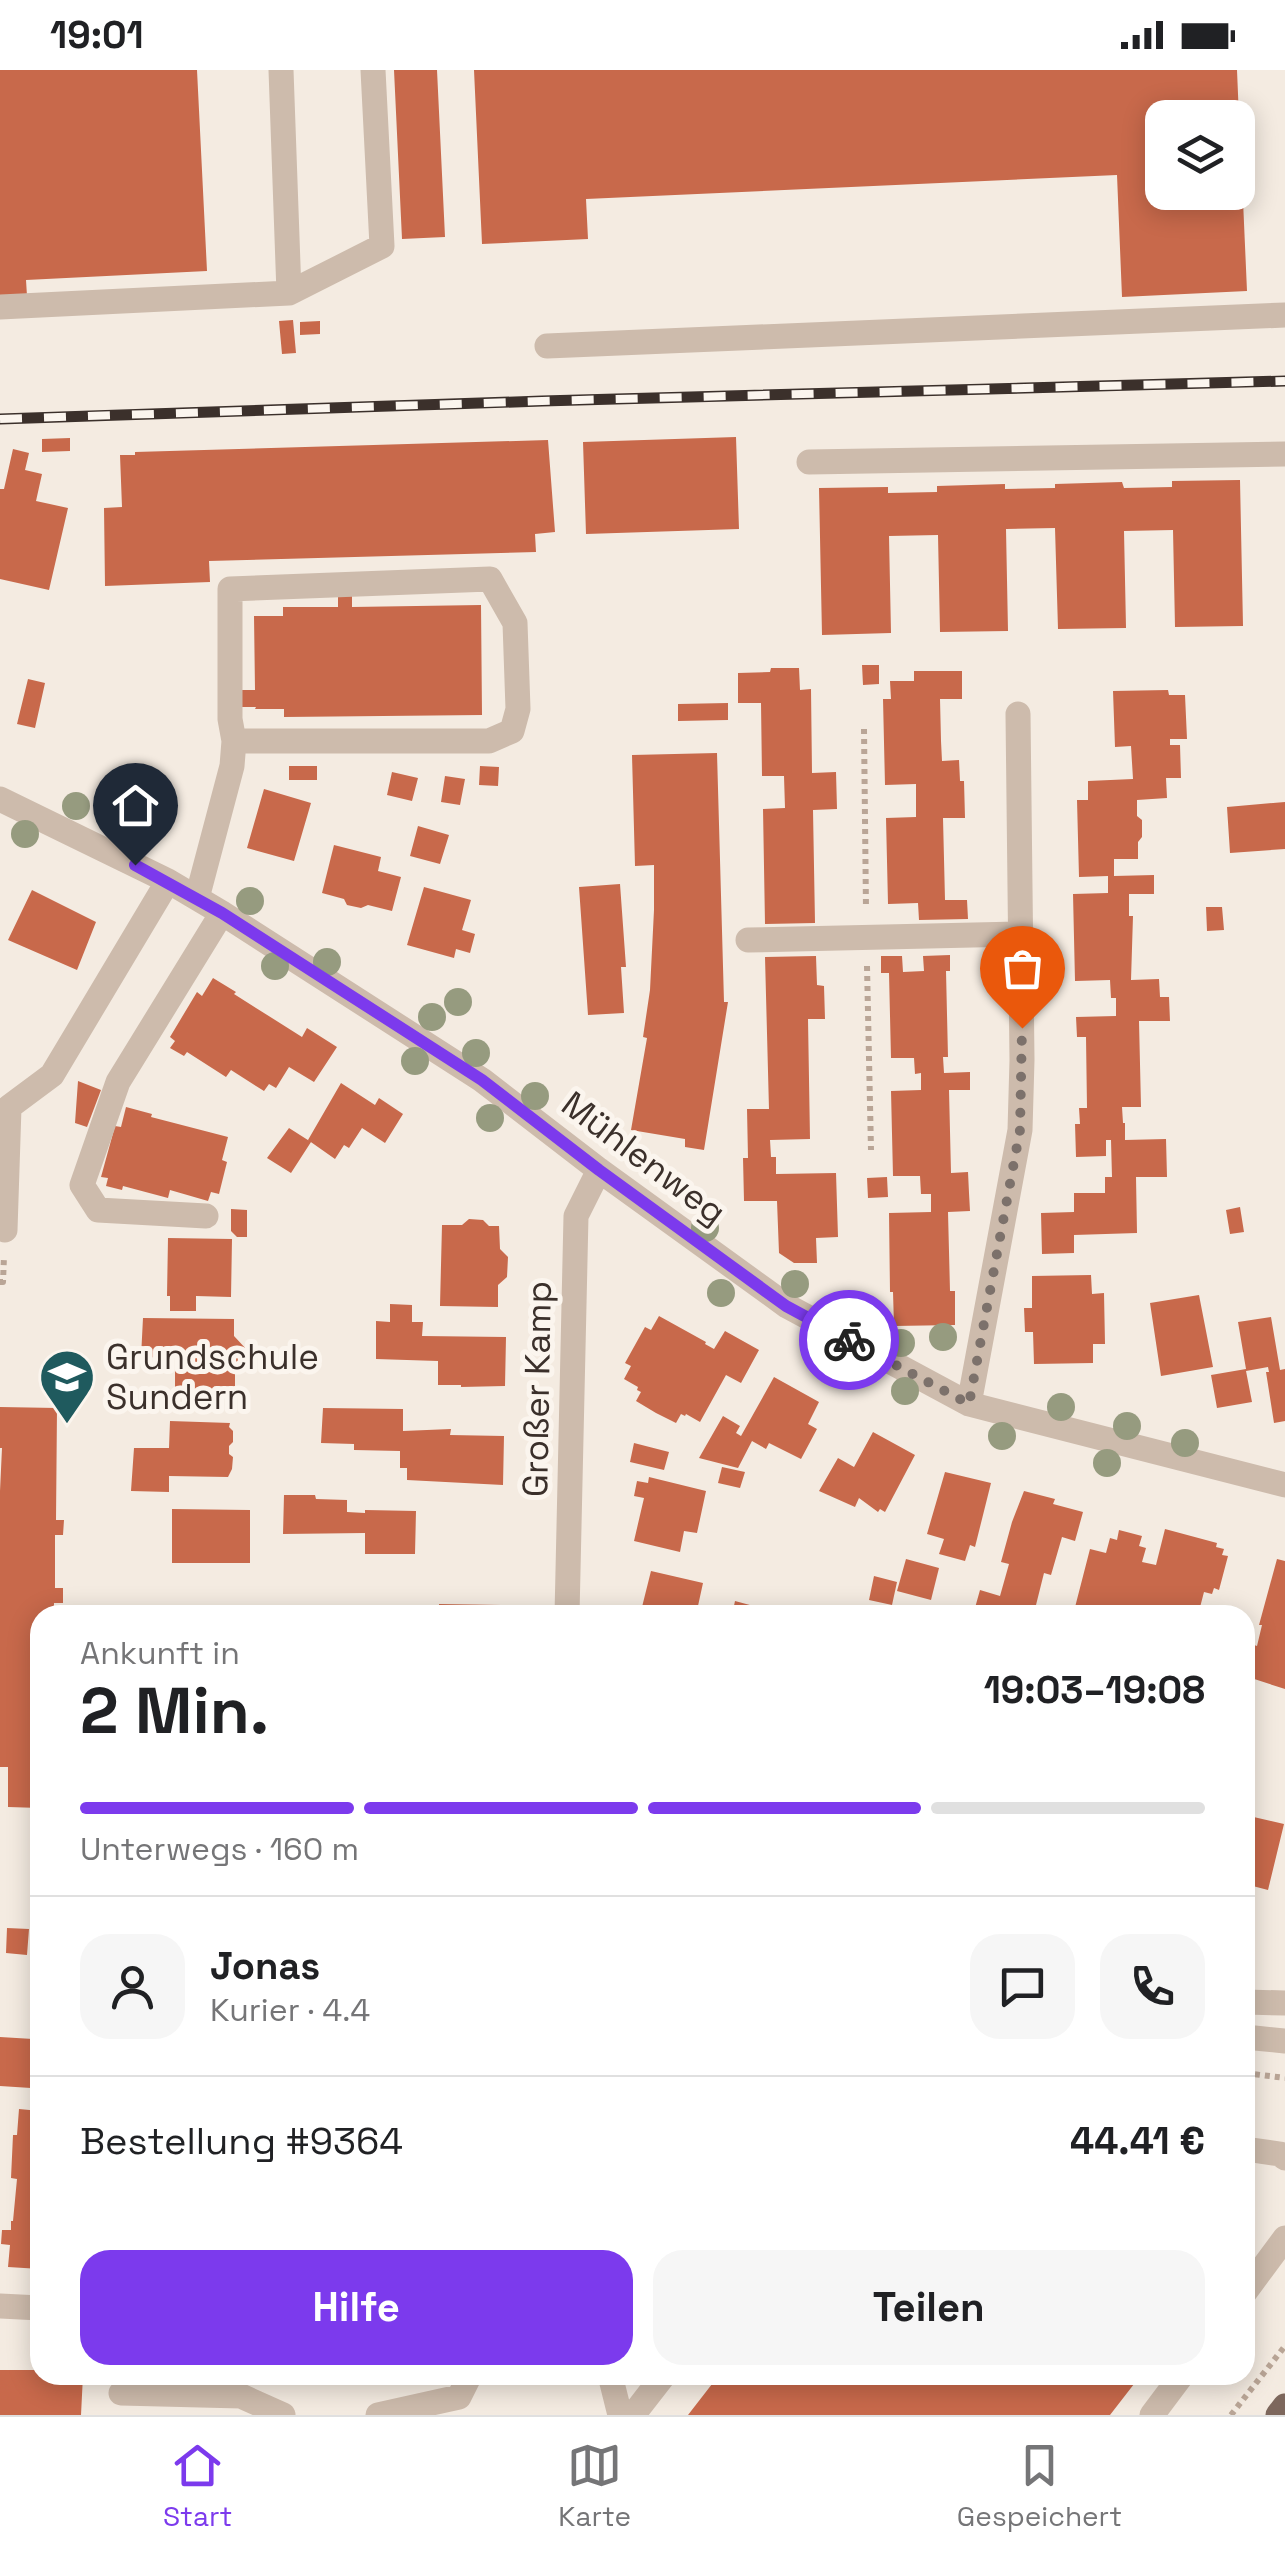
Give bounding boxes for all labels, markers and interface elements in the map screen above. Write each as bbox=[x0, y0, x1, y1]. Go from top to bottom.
text: 19:01 bbox=[50, 11, 144, 59]
map controls bbox=[1145, 100, 1255, 210]
button: layers bbox=[1145, 100, 1255, 210]
pin bbox=[93, 763, 178, 866]
icon: home bbox=[108, 778, 163, 833]
pin bbox=[980, 926, 1065, 1029]
icon: bag bbox=[995, 941, 1050, 996]
street label: Mühlenweg bbox=[553, 1082, 735, 1234]
street label: Großer Kamp bbox=[513, 1280, 561, 1498]
courier bbox=[799, 1290, 899, 1390]
icon: bike bbox=[822, 1313, 877, 1368]
place label: Grundschule Sundern bbox=[106, 1335, 319, 1419]
school or university icon: Grundschule Sundern bbox=[37, 1347, 97, 1426]
text: Ankunft in bbox=[80, 1633, 240, 1673]
text: 19:03–19:08 bbox=[984, 1666, 1205, 1714]
text: 2 Min. bbox=[80, 1669, 269, 1752]
text: Unterwegs · 160 m bbox=[80, 1829, 359, 1869]
button: person bbox=[80, 1934, 185, 2039]
button: chat bbox=[970, 1934, 1075, 2039]
button: phone bbox=[1100, 1934, 1205, 2039]
text: Jonas bbox=[210, 1942, 320, 1990]
text: Kurier · 4.4 bbox=[210, 1990, 370, 2030]
text: Bestellung #9364 bbox=[80, 2117, 403, 2165]
text: 44.41 € bbox=[1070, 2117, 1205, 2165]
button: Hilfe bbox=[80, 2250, 633, 2365]
button: Teilen bbox=[653, 2250, 1205, 2365]
tab: Start bbox=[163, 2438, 232, 2534]
tab: Karte bbox=[558, 2438, 631, 2534]
tab: Gespeichert bbox=[957, 2438, 1122, 2534]

